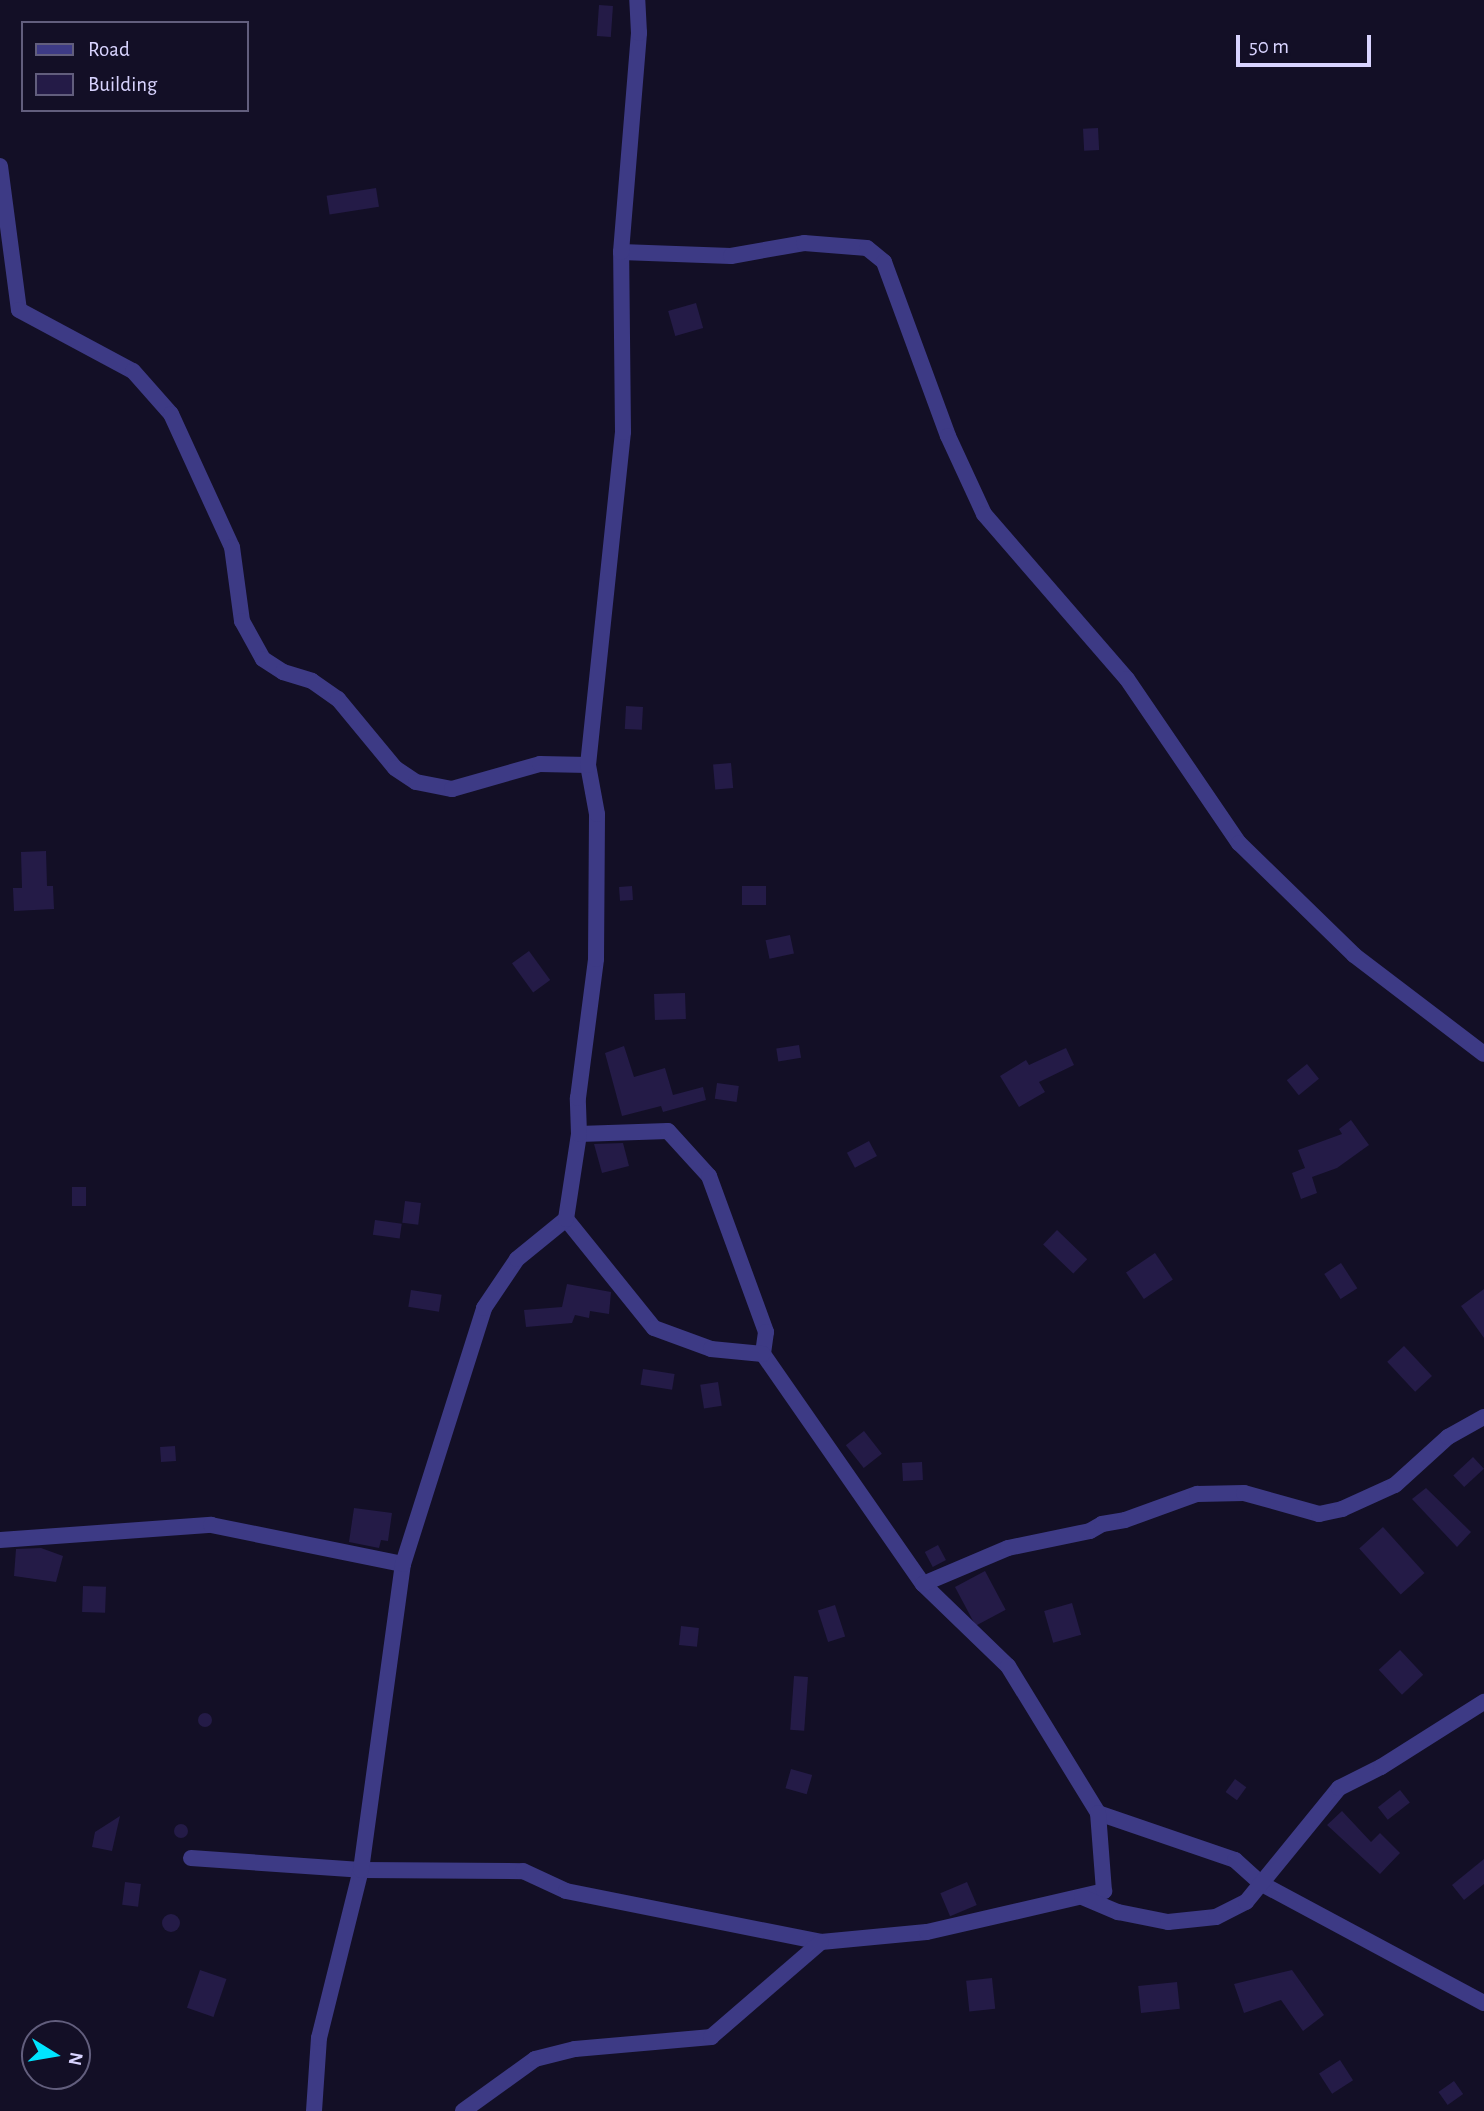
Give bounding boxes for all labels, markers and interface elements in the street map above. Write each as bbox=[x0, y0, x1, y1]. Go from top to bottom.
legend bbox=[21, 21, 248, 112]
scale bar bbox=[1239, 21, 1374, 65]
text: 50 m bbox=[1249, 36, 1289, 57]
text: Road bbox=[88, 39, 130, 60]
text: Building bbox=[88, 74, 157, 95]
north arrow bbox=[21, 2020, 91, 2090]
text: N bbox=[65, 2050, 86, 2067]

